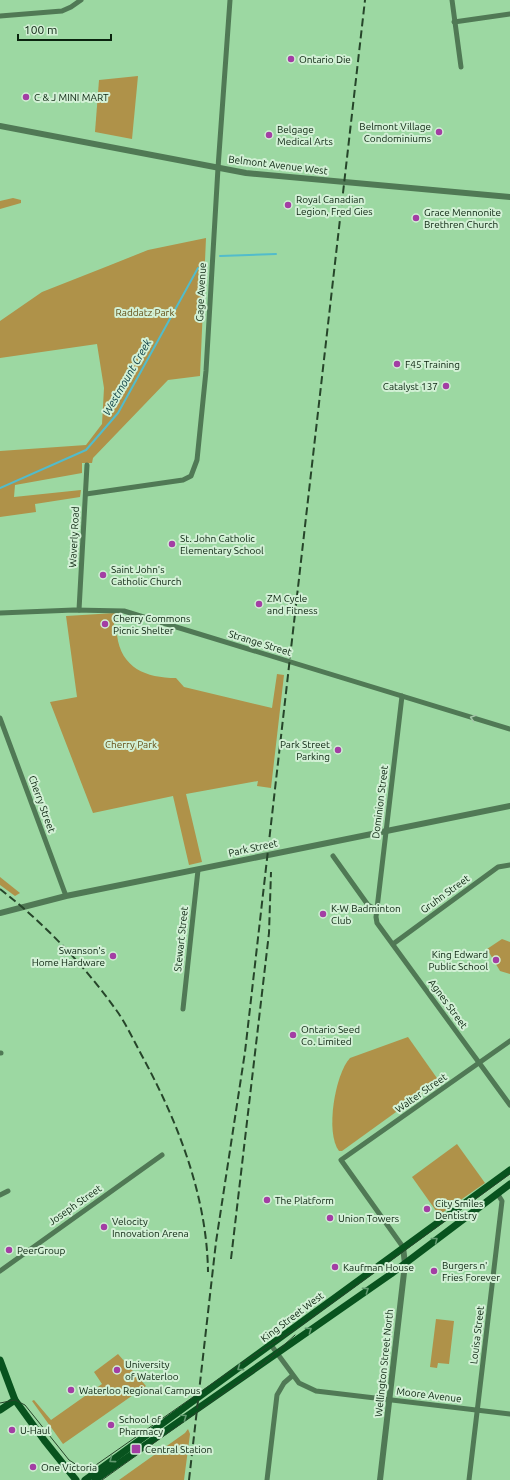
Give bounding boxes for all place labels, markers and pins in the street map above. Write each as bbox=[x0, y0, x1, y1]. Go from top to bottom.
marker: Ontario Die bbox=[286, 54, 296, 64]
place label: Ontario Die bbox=[299, 54, 351, 65]
marker: C & J MINI MART bbox=[21, 92, 31, 102]
place label: C & J MINI MART bbox=[34, 92, 109, 103]
place label: Belmont Village Condominiums bbox=[359, 121, 431, 144]
place label: Belgage Medical Arts bbox=[277, 124, 333, 147]
marker: Belmont Village Condominiums bbox=[434, 127, 444, 137]
marker: Belgage Medical Arts bbox=[264, 130, 274, 140]
place label: Royal Canadian Legion, Fred Gies bbox=[296, 194, 373, 217]
marker: Royal Canadian Legion, Fred Gies bbox=[283, 200, 293, 210]
place label: Grace Mennonite Brethren Church bbox=[424, 207, 501, 230]
marker: Grace Mennonite Brethren Church bbox=[411, 213, 421, 223]
marker: F45 Training bbox=[392, 359, 402, 369]
place label: F45 Training bbox=[405, 359, 460, 370]
place label: Catalyst 137 bbox=[383, 381, 438, 392]
marker: Catalyst 137 bbox=[441, 381, 451, 391]
place label: St. John Catholic Elementary School bbox=[180, 533, 264, 556]
marker: St. John Catholic Elementary School bbox=[167, 539, 177, 549]
place label: Saint John's Catholic Church bbox=[111, 564, 181, 587]
marker: Saint John's Catholic Church bbox=[98, 570, 108, 580]
place label: ZM Cycle and Fitness bbox=[267, 593, 318, 616]
marker: ZM Cycle and Fitness bbox=[254, 599, 264, 609]
place label: Cherry Commons Picnic Shelter bbox=[113, 613, 190, 636]
marker: Cherry Commons Picnic Shelter bbox=[100, 619, 110, 629]
place label: Park Street Parking bbox=[280, 739, 330, 762]
marker: Park Street Parking bbox=[333, 745, 343, 755]
place label: K-W Badminton Club bbox=[331, 903, 401, 926]
marker: K-W Badminton Club bbox=[318, 909, 328, 919]
place label: Swanson's Home Hardware bbox=[32, 945, 105, 968]
place label: King Edward Public School bbox=[429, 949, 488, 972]
marker: Swanson's Home Hardware bbox=[108, 951, 118, 961]
marker: King Edward Public School bbox=[491, 955, 501, 965]
place label: Ontario Seed Co. Limited bbox=[301, 1024, 360, 1047]
marker: Ontario Seed Co. Limited bbox=[288, 1030, 298, 1040]
marker: The Platform bbox=[262, 1195, 272, 1205]
place label: The Platform bbox=[275, 1195, 334, 1206]
place label: City Smiles Dentistry bbox=[435, 1198, 483, 1221]
marker: City Smiles Dentistry bbox=[422, 1204, 432, 1214]
marker: Union Towers bbox=[325, 1213, 335, 1223]
place label: Union Towers bbox=[338, 1213, 399, 1224]
place label: Velocity Innovation Arena bbox=[112, 1216, 189, 1239]
marker: Velocity Innovation Arena bbox=[99, 1222, 109, 1232]
marker: PeerGroup bbox=[4, 1245, 14, 1255]
place label: PeerGroup bbox=[17, 1245, 66, 1256]
place label: Burgers n' Fries Forever bbox=[442, 1260, 500, 1283]
marker: Kaufman House bbox=[330, 1262, 340, 1272]
place label: Kaufman House bbox=[343, 1262, 414, 1273]
marker: Burgers n' Fries Forever bbox=[429, 1266, 439, 1276]
place label: University of Waterloo bbox=[125, 1359, 179, 1382]
marker: University of Waterloo bbox=[112, 1365, 122, 1375]
marker: Waterloo Regional Campus bbox=[66, 1385, 76, 1395]
place label: Waterloo Regional Campus bbox=[79, 1385, 200, 1396]
place label: School of Pharmacy bbox=[119, 1414, 163, 1437]
marker: School of Pharmacy bbox=[106, 1420, 116, 1430]
marker: U-Haul bbox=[7, 1425, 17, 1435]
place label: U-Haul bbox=[20, 1425, 51, 1436]
marker: Central Station bbox=[130, 1443, 142, 1455]
place label: Central Station bbox=[145, 1444, 212, 1455]
marker: One Victoria bbox=[28, 1462, 38, 1472]
place label: One Victoria bbox=[41, 1462, 97, 1473]

